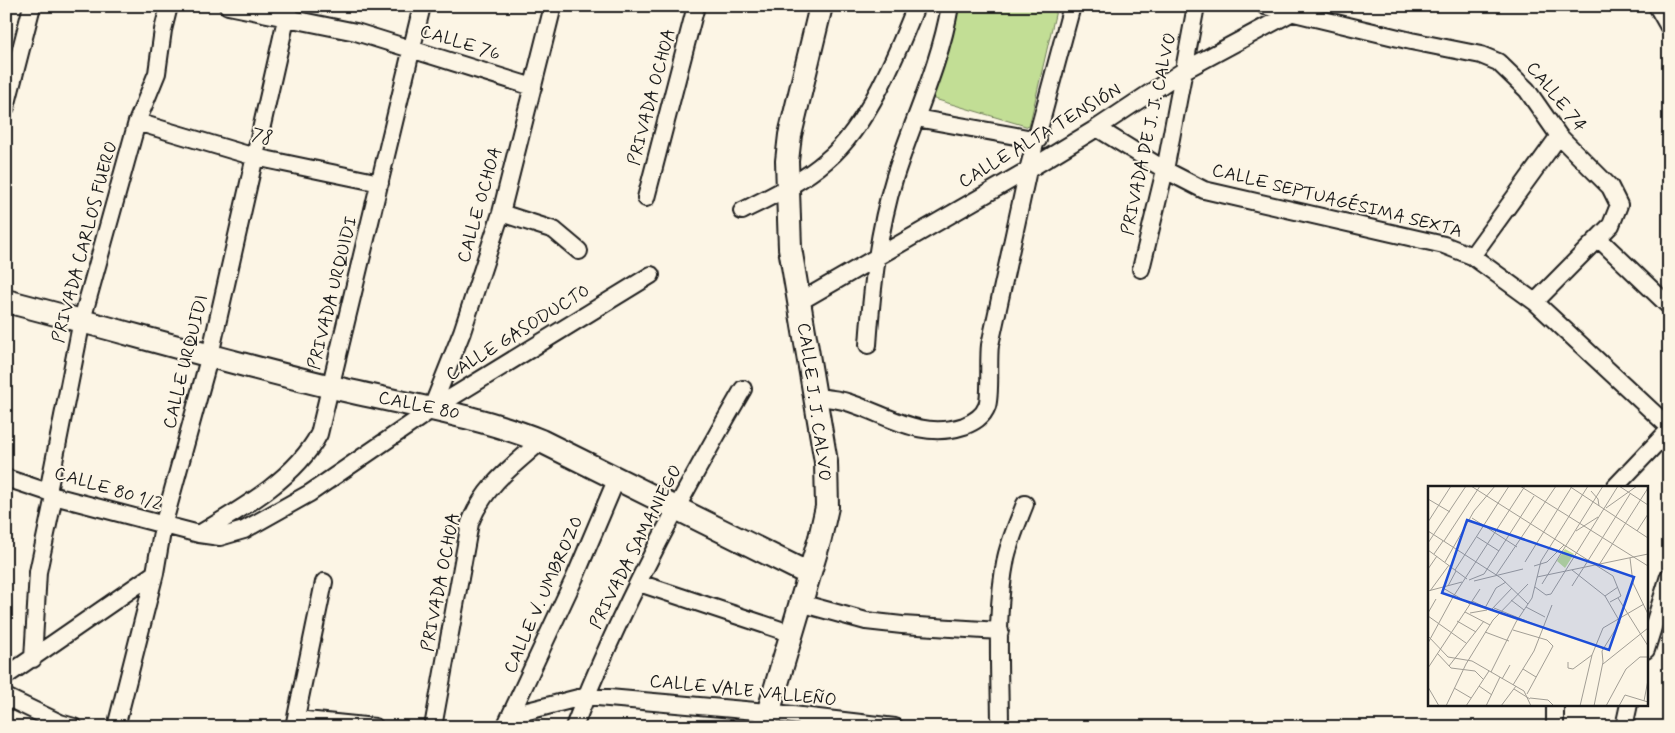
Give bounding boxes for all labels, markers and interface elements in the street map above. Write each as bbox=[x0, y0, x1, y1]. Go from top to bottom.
street label: CALLE 76 bbox=[417, 19, 503, 67]
street label: PRIVADA OCHOA bbox=[622, 26, 682, 168]
street label: PRIVADA DE J. J. CALVO bbox=[1116, 31, 1182, 237]
street label: CALLE 74 bbox=[1520, 57, 1592, 137]
street label: CALLE ALTA TENSIÓN bbox=[954, 78, 1126, 194]
street label: 78 bbox=[249, 123, 275, 151]
street label: PRIVADA CARLOS FUERO bbox=[47, 139, 123, 345]
street label: CALLE OCHOA bbox=[452, 144, 508, 266]
street label: CALLE SEPTUAGÉSIMA SEXTA bbox=[1209, 158, 1465, 244]
street label: PRIVADA URQUIDI bbox=[302, 214, 364, 372]
street label: CALLE GASODUCTO bbox=[442, 279, 594, 387]
street label: CALLE URQUIDI bbox=[158, 292, 214, 432]
street label: CALLE J. J. CALVO bbox=[791, 321, 837, 483]
street label: CALLE 80 bbox=[376, 386, 462, 426]
street label: CALLE 80 1/2 bbox=[51, 461, 165, 517]
street label: PRIVADA SAMANIEGO bbox=[584, 461, 688, 633]
inset map bbox=[1428, 486, 1648, 706]
street label: PRIVADA OCHOA bbox=[416, 511, 466, 653]
street label: CALLE V. UMBROZO bbox=[499, 513, 589, 677]
street label: CALLE VALE VALLEÑO bbox=[648, 669, 838, 713]

